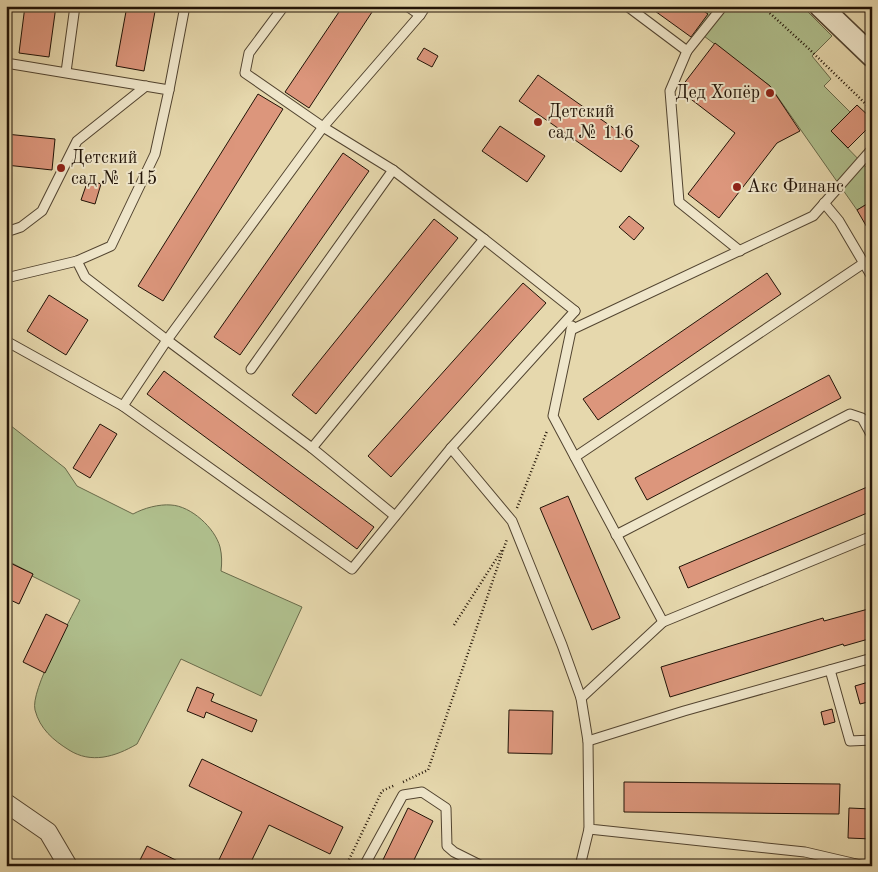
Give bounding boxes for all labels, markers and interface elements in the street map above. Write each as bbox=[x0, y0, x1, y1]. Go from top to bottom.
place label: Дед Хопёр bbox=[675, 84, 760, 102]
marker: Дед Хопёр bbox=[764, 87, 776, 99]
place label: Детский сад № 116 bbox=[548, 103, 634, 142]
marker: Детский сад № 116 bbox=[532, 116, 544, 128]
place label: Детский сад № 115 bbox=[71, 149, 157, 188]
marker: Детский сад № 115 bbox=[55, 162, 67, 174]
place label: Акс Финанс bbox=[747, 178, 844, 196]
marker: Акс Финанс bbox=[731, 181, 743, 193]

